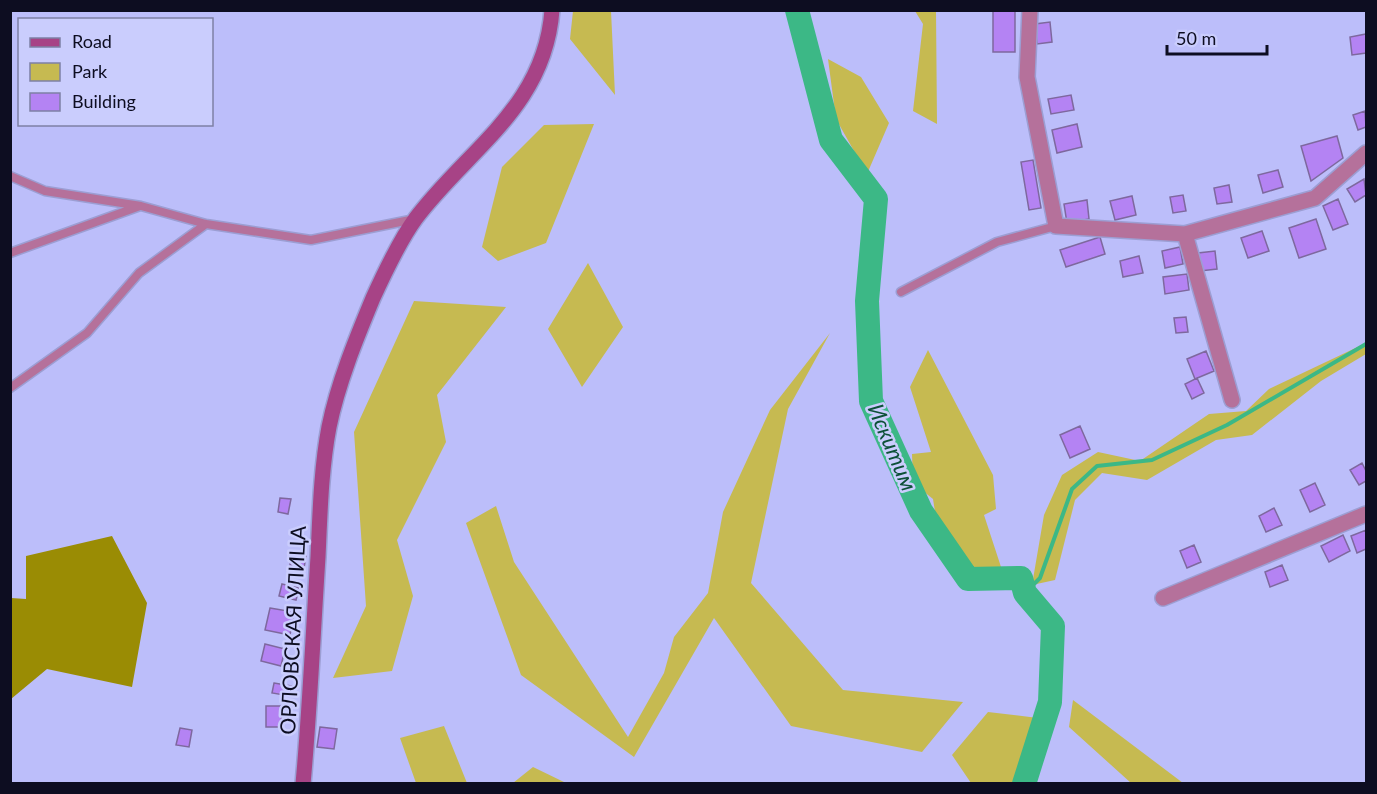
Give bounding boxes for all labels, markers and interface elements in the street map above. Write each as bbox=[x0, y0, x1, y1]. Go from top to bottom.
legend bbox=[18, 18, 213, 126]
scale bar bbox=[1167, 18, 1268, 56]
text: 50 m bbox=[1176, 27, 1216, 49]
text: Road bbox=[72, 30, 112, 52]
text: Park bbox=[72, 60, 108, 82]
text: Building bbox=[72, 90, 136, 112]
water label: Искитим bbox=[863, 399, 923, 495]
street label: ОРЛОВСКАЯ УЛИЦА bbox=[274, 524, 310, 735]

